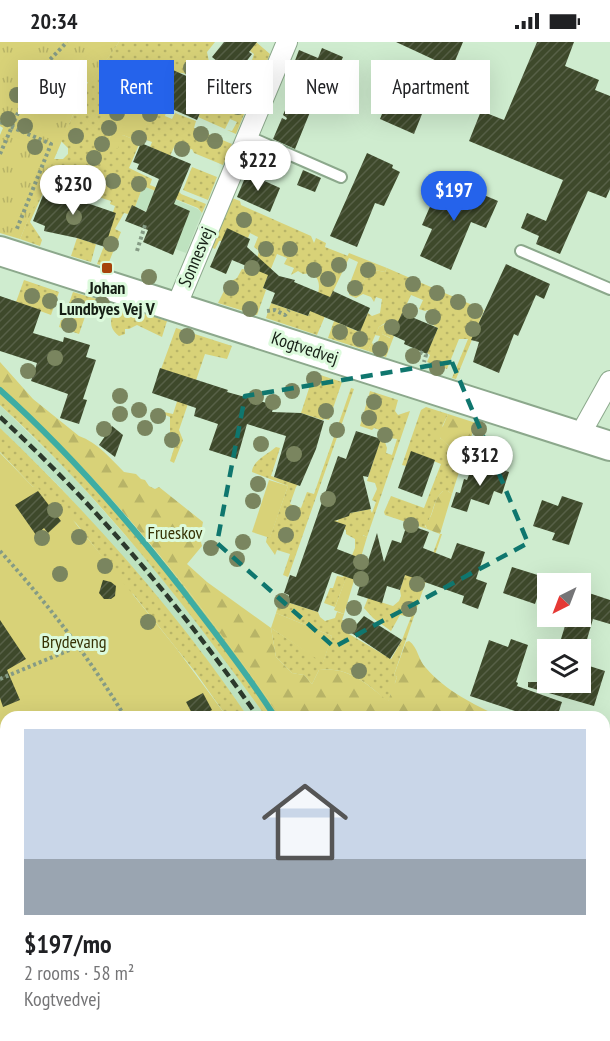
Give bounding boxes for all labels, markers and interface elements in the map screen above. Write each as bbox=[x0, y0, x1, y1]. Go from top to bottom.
text: 20:34 bbox=[30, 7, 78, 35]
chip: Buy bbox=[18, 60, 87, 114]
chip: Rent bbox=[99, 60, 174, 114]
chip: Filters bbox=[186, 60, 273, 114]
chip: New bbox=[285, 60, 359, 114]
chip: Apartment bbox=[371, 60, 490, 114]
pin: $222 bbox=[222, 141, 294, 192]
text: $222 bbox=[239, 147, 277, 173]
pin: $230 bbox=[37, 165, 109, 216]
text: $230 bbox=[54, 171, 92, 197]
pin: $197 bbox=[418, 171, 490, 222]
text: $197 bbox=[435, 177, 473, 203]
street label: Sonnesvej bbox=[173, 223, 218, 290]
marker: Johan Lundbyes Vej V bbox=[100, 261, 114, 275]
place label: Johan Lundbyes Vej V bbox=[59, 276, 156, 320]
street label: Kogtvedvej bbox=[269, 326, 342, 369]
pin: $312 bbox=[444, 436, 516, 487]
text: $312 bbox=[461, 442, 499, 468]
park label: Frueskov bbox=[147, 521, 203, 544]
north arrow bbox=[537, 573, 591, 627]
map controls bbox=[537, 573, 591, 693]
park label: Brydevang bbox=[42, 630, 106, 653]
button: layers bbox=[537, 639, 591, 693]
icon: home bbox=[251, 768, 359, 876]
text: $197/mo bbox=[24, 927, 112, 960]
text: 2 rooms · 58 m² bbox=[24, 960, 134, 986]
text: Kogtvedvej bbox=[24, 986, 101, 1012]

